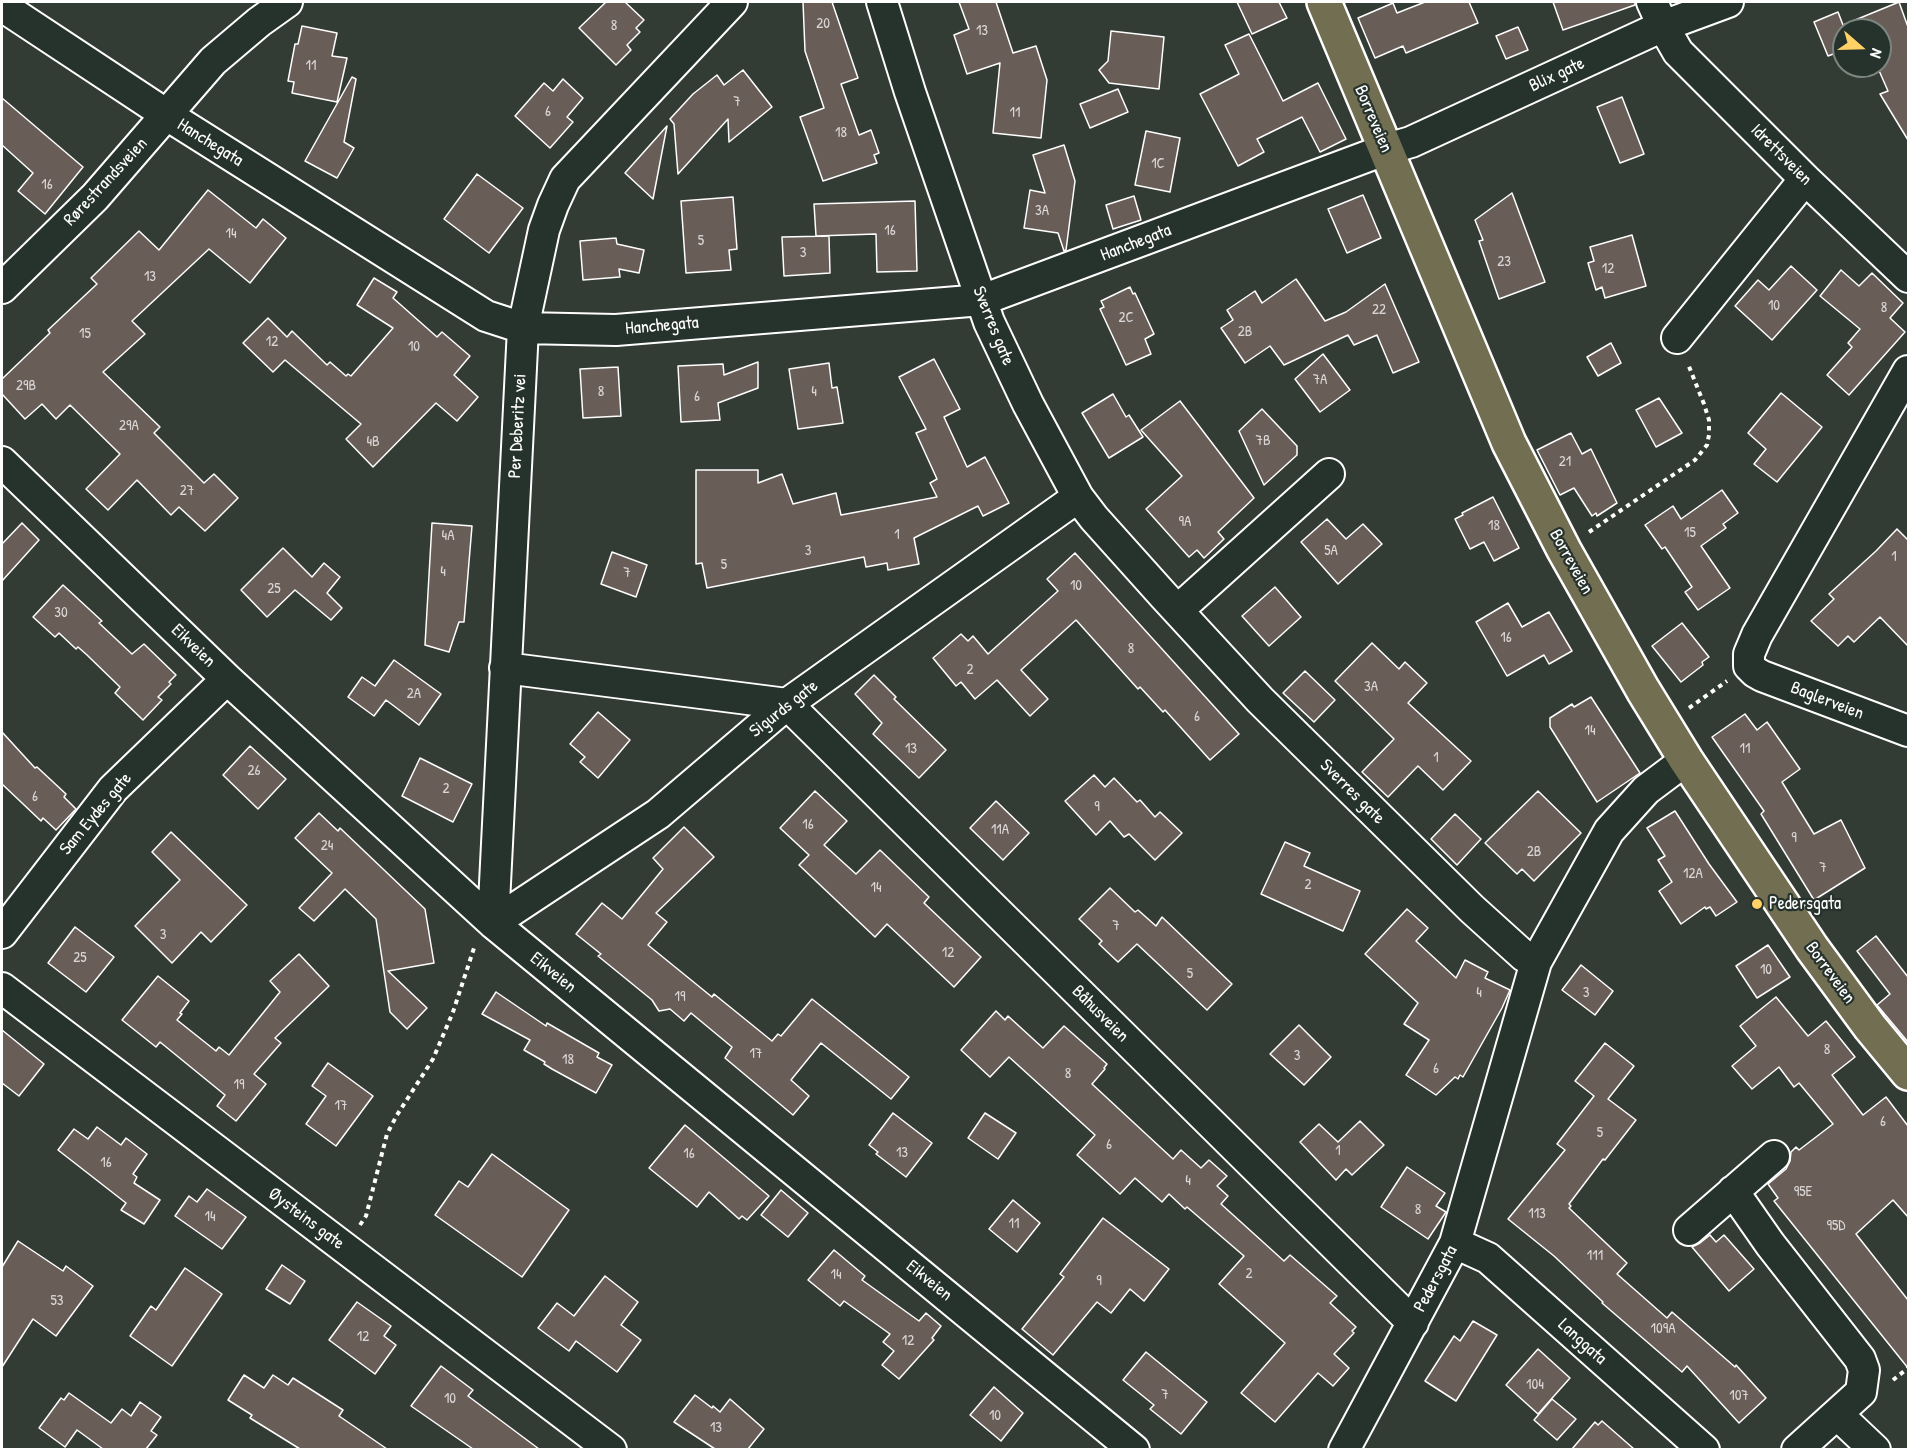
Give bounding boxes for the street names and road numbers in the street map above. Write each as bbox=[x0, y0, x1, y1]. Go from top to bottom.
street label: Blix gate bbox=[1526, 53, 1588, 97]
street label: Borreveien bbox=[1349, 82, 1397, 156]
street label: Hanchegata bbox=[173, 114, 247, 172]
street label: Idrettsveien bbox=[1746, 120, 1816, 190]
street label: Rørestrandsveien bbox=[60, 133, 152, 231]
street label: Hanchegata bbox=[1098, 220, 1174, 266]
street label: Sverres gate bbox=[967, 283, 1019, 369]
street label: Hanchegata bbox=[624, 312, 700, 340]
street label: Per Deberitz vei bbox=[504, 373, 532, 479]
street label: Borreveien bbox=[1544, 526, 1598, 598]
street label: Eikveien bbox=[166, 620, 220, 672]
street label: Sigurds gate bbox=[745, 676, 823, 742]
street label: Baglerveien bbox=[1787, 677, 1867, 725]
street label: Sverres gate bbox=[1315, 755, 1389, 829]
street label: Sam Eydes gate bbox=[55, 768, 137, 860]
street label: Borreveien bbox=[1800, 938, 1860, 1008]
street label: Eikveien bbox=[526, 948, 580, 998]
street label: Båhusveien bbox=[1067, 981, 1133, 1047]
street label: Øysteins gate bbox=[264, 1183, 348, 1255]
street label: Pedersgata bbox=[1410, 1242, 1462, 1316]
street label: Eikveien bbox=[902, 1256, 956, 1306]
street label: Langgata bbox=[1553, 1314, 1611, 1370]

